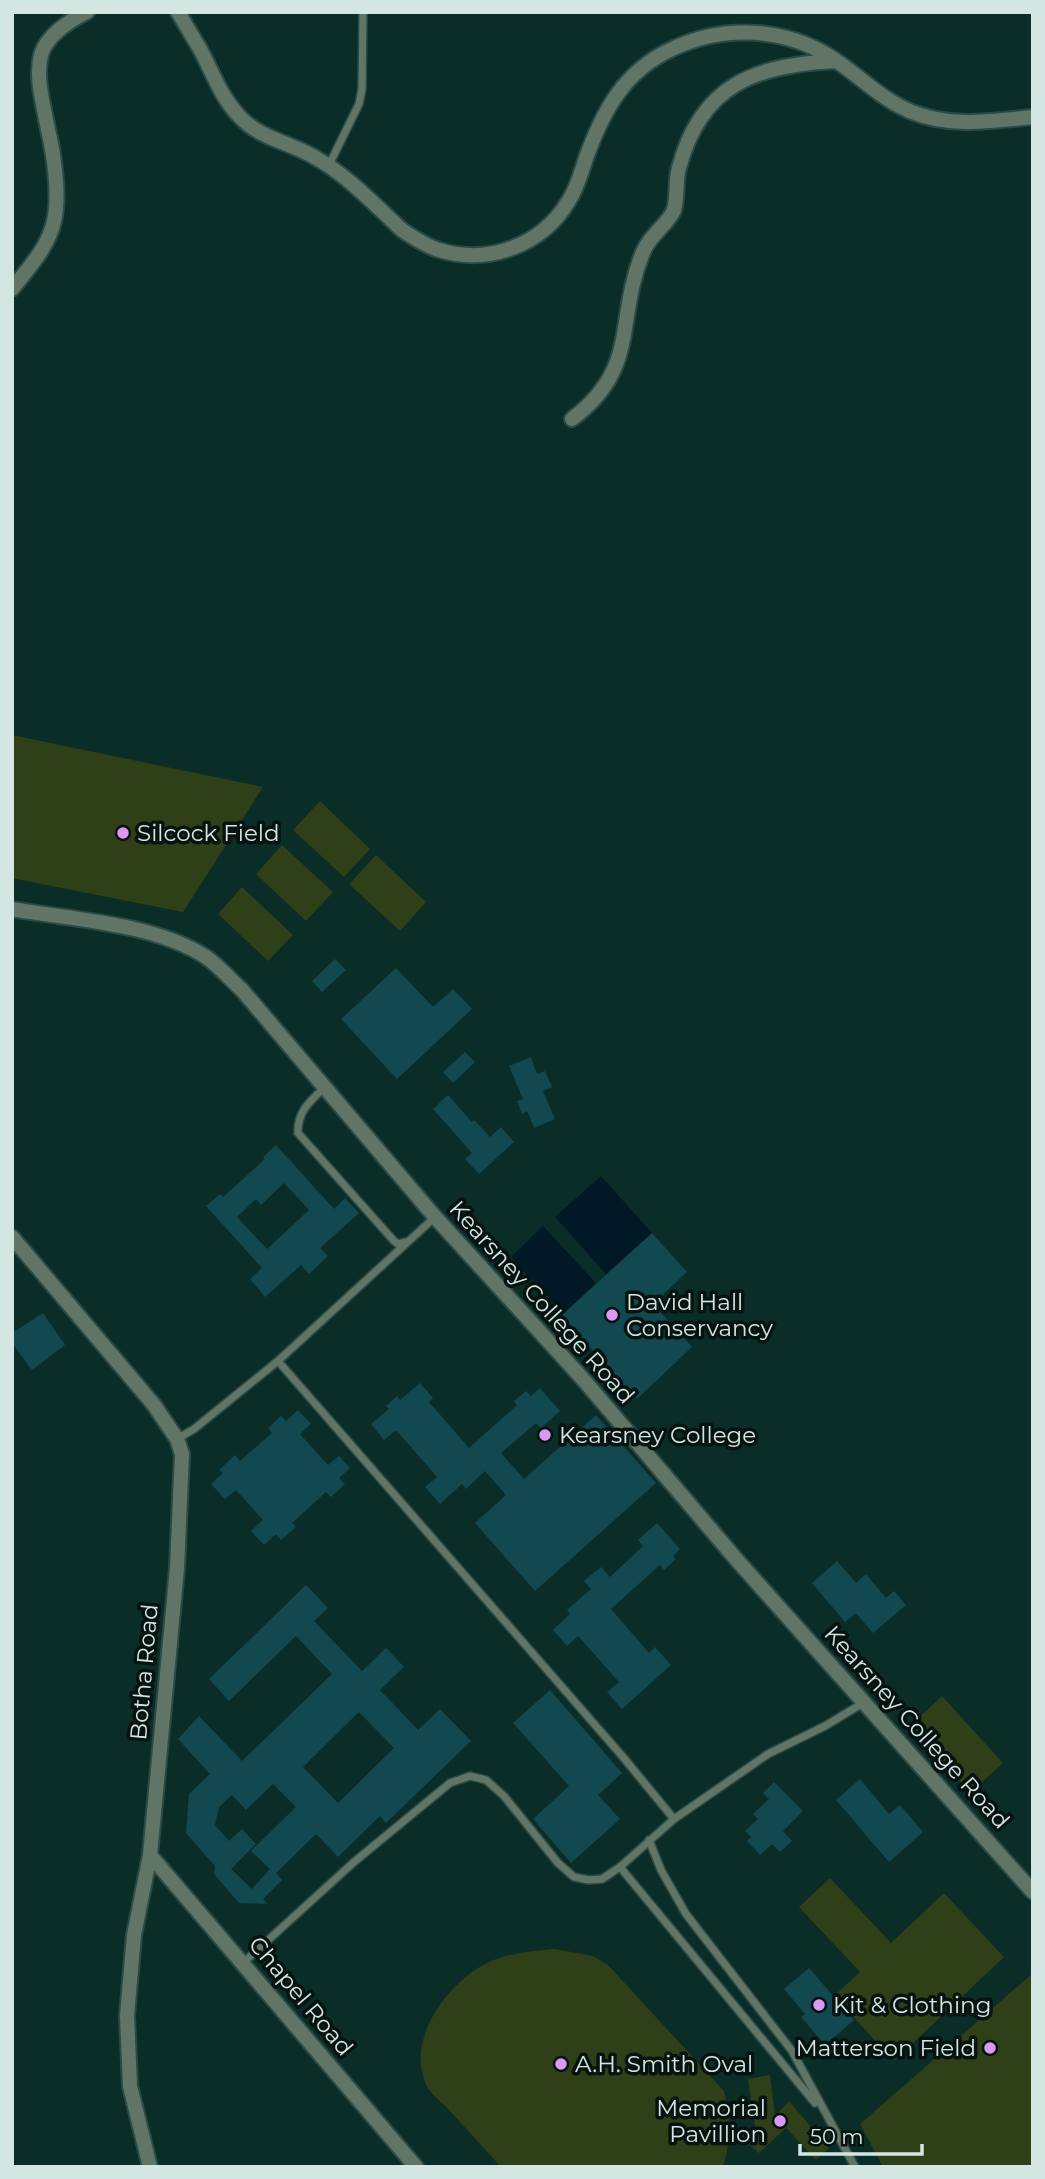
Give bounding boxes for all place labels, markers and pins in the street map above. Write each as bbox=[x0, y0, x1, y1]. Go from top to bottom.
place label: Silcock Field bbox=[137, 819, 280, 847]
marker: Silcock Field bbox=[115, 825, 131, 841]
place label: David Hall Conservancy bbox=[626, 1288, 773, 1342]
marker: David Hall Conservancy bbox=[604, 1307, 620, 1323]
place label: Kearsney College bbox=[559, 1421, 756, 1449]
marker: Kearsney College bbox=[537, 1427, 553, 1443]
place label: Kit & Clothing bbox=[833, 1991, 991, 2019]
marker: Kit & Clothing bbox=[811, 1997, 827, 2013]
place label: Matterson Field bbox=[796, 2034, 976, 2062]
marker: Matterson Field bbox=[982, 2040, 998, 2056]
place label: A.H. Smith Oval bbox=[575, 2050, 753, 2078]
marker: A.H. Smith Oval bbox=[553, 2056, 569, 2072]
place label: Memorial Pavillion bbox=[656, 2094, 766, 2148]
marker: Memorial Pavillion bbox=[772, 2113, 788, 2129]

